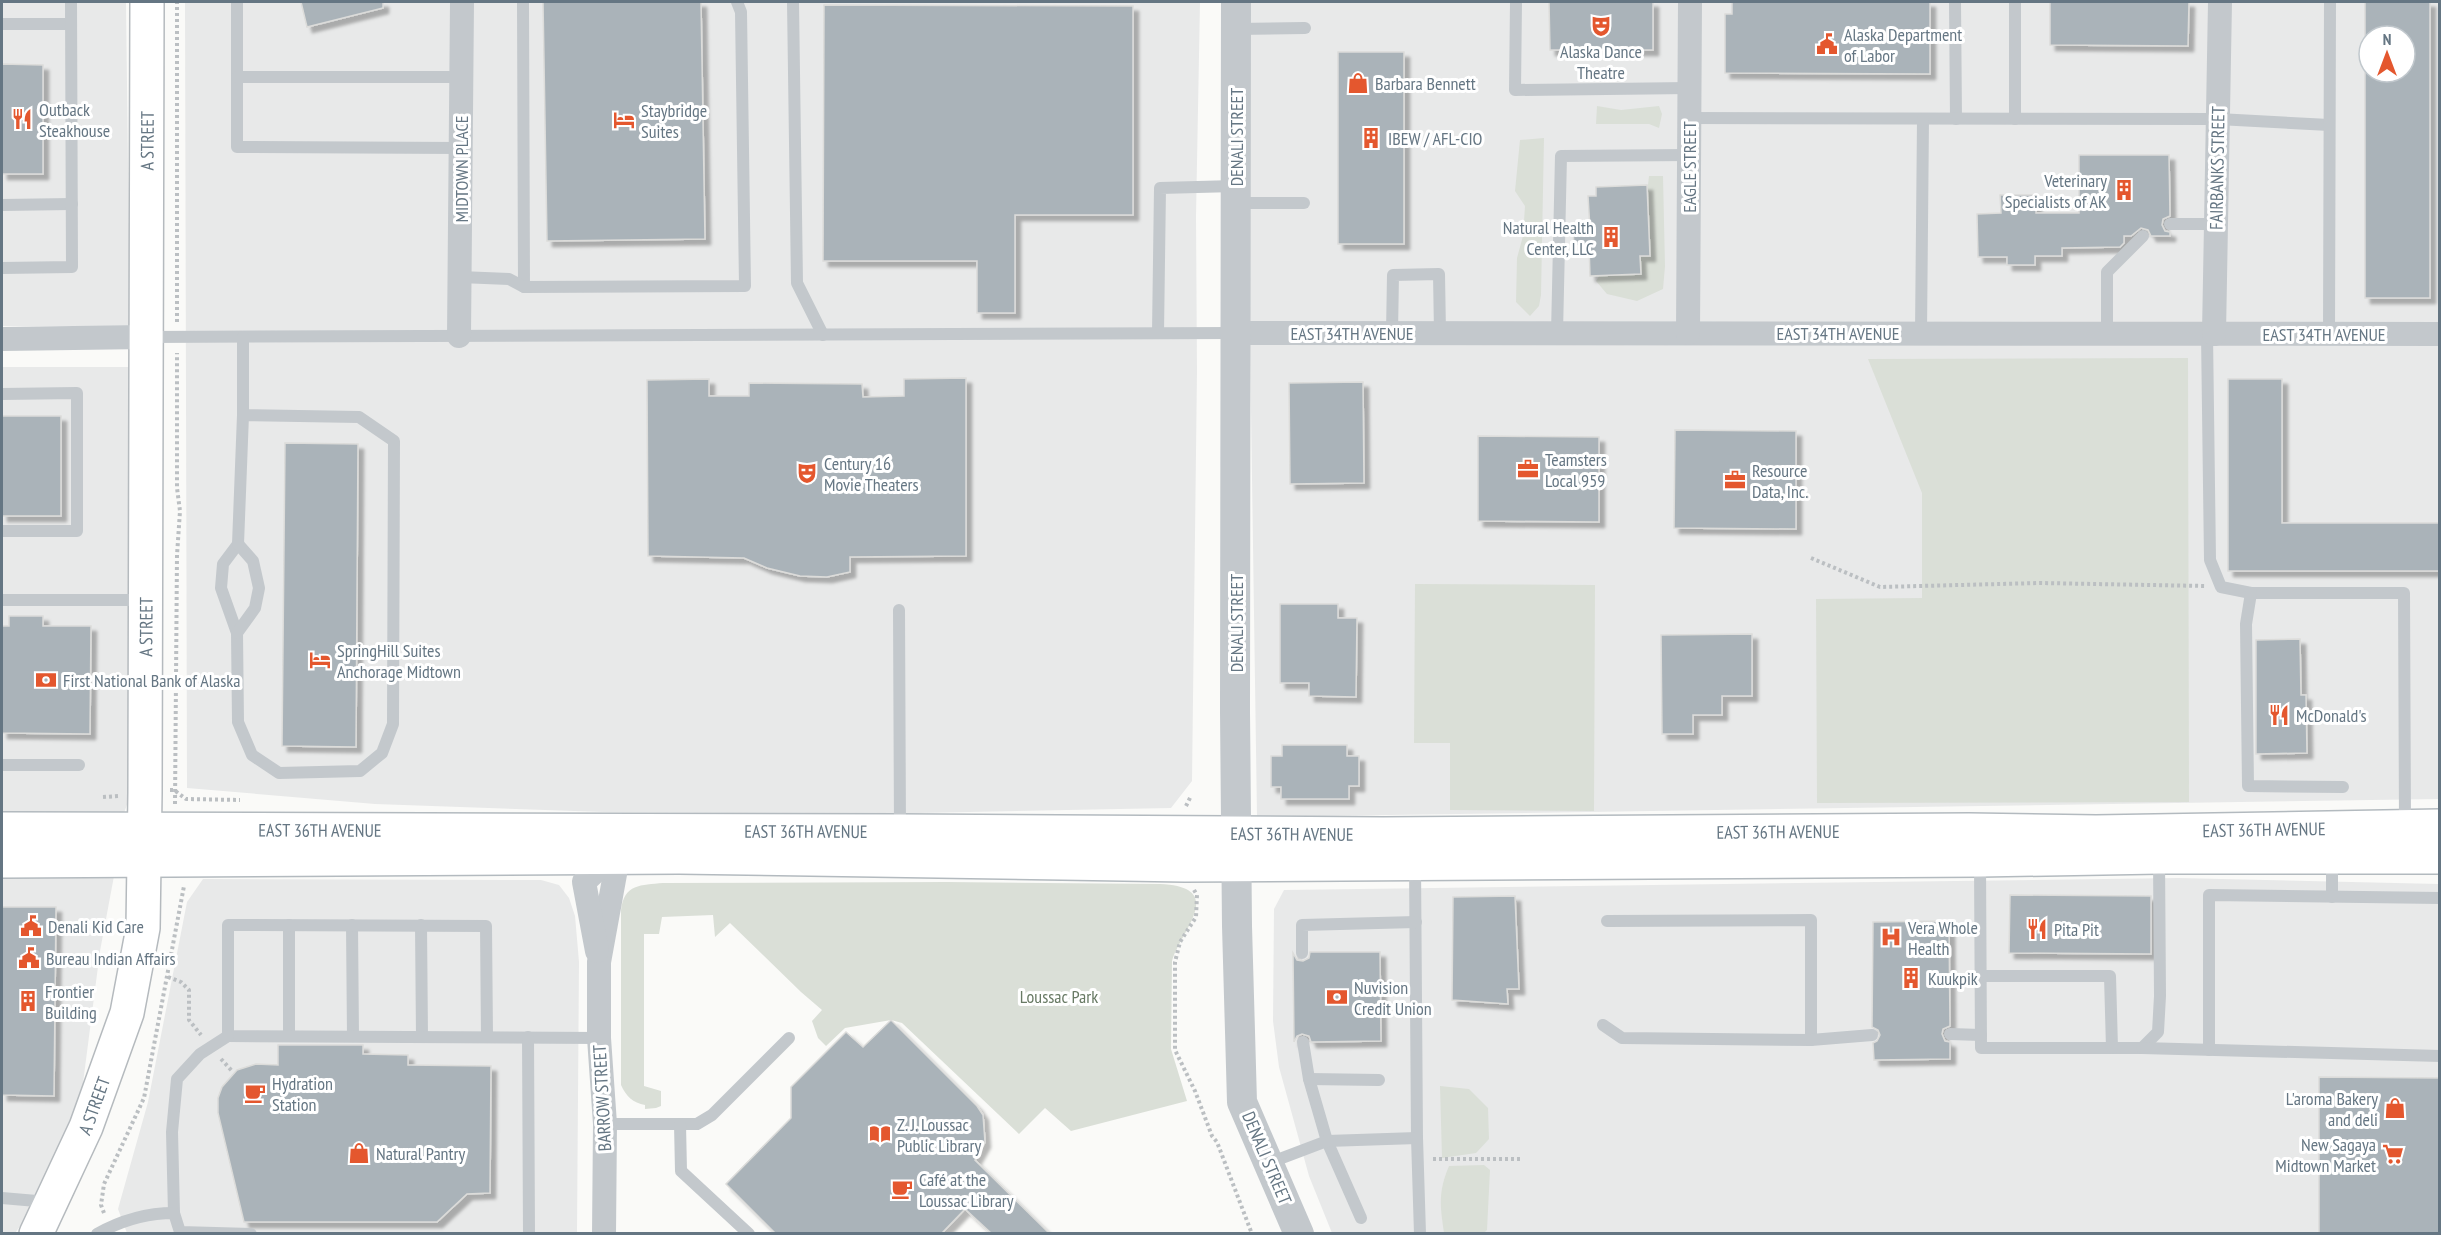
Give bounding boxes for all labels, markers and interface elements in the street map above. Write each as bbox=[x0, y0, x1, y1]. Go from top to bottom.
theatre icon: Alaska Dance Theatre bbox=[1589, 14, 1613, 38]
place label: Alaska Department of Labor bbox=[1844, 23, 1962, 67]
north arrow bbox=[2357, 24, 2417, 84]
text: N bbox=[2383, 29, 2391, 49]
public building icon: Alaska Department of Labor bbox=[1815, 32, 1839, 56]
place label: Alaska Dance Theatre bbox=[1560, 40, 1642, 84]
shop icon: Barbara Bennett bbox=[1346, 71, 1370, 95]
place label: Barbara Bennett bbox=[1375, 72, 1476, 95]
street label: DENALI STREET bbox=[1225, 88, 1248, 186]
place label: Outback Steakhouse bbox=[39, 98, 110, 142]
place label: Staybridge Suites bbox=[641, 99, 707, 143]
street label: FAIRBANKS STREET bbox=[2204, 106, 2230, 230]
restaurant icon: Outback Steakhouse bbox=[10, 107, 34, 131]
hotel icon: Staybridge Suites bbox=[612, 108, 636, 132]
street label: A STREET bbox=[135, 111, 158, 171]
street label: MIDTOWN PLACE bbox=[450, 116, 473, 222]
street label: EAGLE STREET bbox=[1678, 121, 1701, 213]
building icon: IBEW / AFL-CIO bbox=[1359, 126, 1383, 150]
place label: IBEW / AFL-CIO bbox=[1388, 127, 1483, 150]
place label: Veterinary Specialists of AK bbox=[2005, 169, 2107, 213]
building icon: Veterinary Specialists of AK bbox=[2112, 178, 2136, 202]
place label: Natural Health Center, LLC bbox=[1503, 216, 1594, 260]
building icon: Natural Health Center, LLC bbox=[1599, 225, 1623, 249]
street label: EAST 34TH AVENUE bbox=[1290, 322, 1414, 345]
street label: EAST 34TH AVENUE bbox=[1776, 322, 1900, 345]
street label: EAST 34TH AVENUE bbox=[2262, 323, 2386, 346]
place label: Teamsters Local 959 bbox=[1545, 448, 1607, 492]
place label: Century 16 Movie Theaters bbox=[824, 452, 919, 496]
office icon: Teamsters Local 959 bbox=[1516, 457, 1540, 481]
place label: Resource Data, Inc. bbox=[1752, 459, 1808, 503]
theatre icon: Century 16 Movie Theaters bbox=[795, 461, 819, 485]
office icon: Resource Data, Inc. bbox=[1723, 468, 1747, 492]
street label: DENALI STREET bbox=[1225, 574, 1248, 672]
street label: A STREET bbox=[134, 597, 157, 657]
place label: SpringHill Suites Anchorage Midtown bbox=[337, 639, 461, 683]
hotel icon: SpringHill Suites Anchorage Midtown bbox=[308, 648, 332, 672]
bank icon: First National Bank of Alaska bbox=[34, 668, 58, 692]
place label: First National Bank of Alaska bbox=[63, 669, 240, 692]
restaurant icon: McDonald's bbox=[2267, 703, 2291, 727]
place label: McDonald's bbox=[2296, 704, 2367, 727]
street label: EAST 36TH AVENUE bbox=[2202, 816, 2326, 842]
street label: EAST 36TH AVENUE bbox=[258, 818, 382, 841]
street label: EAST 36TH AVENUE bbox=[744, 819, 868, 842]
street label: EAST 36TH AVENUE bbox=[1716, 819, 1840, 843]
street label: EAST 36TH AVENUE bbox=[1230, 822, 1354, 845]
public building icon: Denali Kid Care bbox=[19, 914, 43, 938]
place label: Denali Kid Care bbox=[48, 915, 144, 938]
place label: Vera Whole Health bbox=[1907, 916, 1978, 960]
restaurant icon: Pita Pit bbox=[2025, 917, 2049, 941]
place label: Pita Pit bbox=[2054, 918, 2099, 941]
hospital icon: Vera Whole Health bbox=[1879, 925, 1903, 949]
public building icon: Bureau Indian Affairs bbox=[17, 946, 41, 970]
place label: Bureau Indian Affairs bbox=[46, 947, 176, 970]
building icon: Kuukpik bbox=[1899, 966, 1923, 990]
place label: Kuukpik bbox=[1928, 967, 1978, 990]
place label: Nuvision Credit Union bbox=[1354, 976, 1432, 1020]
place label: Frontier Building bbox=[45, 980, 97, 1024]
park label: Loussac Park bbox=[1020, 985, 1098, 1008]
bank icon: Nuvision Credit Union bbox=[1325, 985, 1349, 1009]
building icon: Frontier Building bbox=[16, 989, 40, 1013]
street label: BARROW STREET bbox=[588, 1044, 616, 1152]
place label: Hydration Station bbox=[272, 1072, 333, 1116]
street label: A STREET bbox=[73, 1073, 115, 1138]
cafe icon: Hydration Station bbox=[243, 1081, 267, 1105]
place label: L'aroma Bakery and deli bbox=[2286, 1087, 2378, 1131]
shop icon: L'aroma Bakery and deli bbox=[2383, 1096, 2407, 1120]
street label: DENALI STREET bbox=[1237, 1108, 1297, 1208]
place label: Z. J. Loussac Public Library bbox=[897, 1113, 981, 1157]
library icon: Z. J. Loussac Public Library bbox=[868, 1122, 892, 1146]
place label: New Sagaya Midtown Market bbox=[2275, 1133, 2376, 1177]
shop icon: Natural Pantry bbox=[347, 1141, 371, 1165]
place label: Natural Pantry bbox=[376, 1142, 465, 1165]
supermarket icon: New Sagaya Midtown Market bbox=[2381, 1142, 2405, 1166]
place label: Café at the Loussac Library bbox=[919, 1168, 1014, 1212]
cafe icon: Café at the Loussac Library bbox=[890, 1177, 914, 1201]

